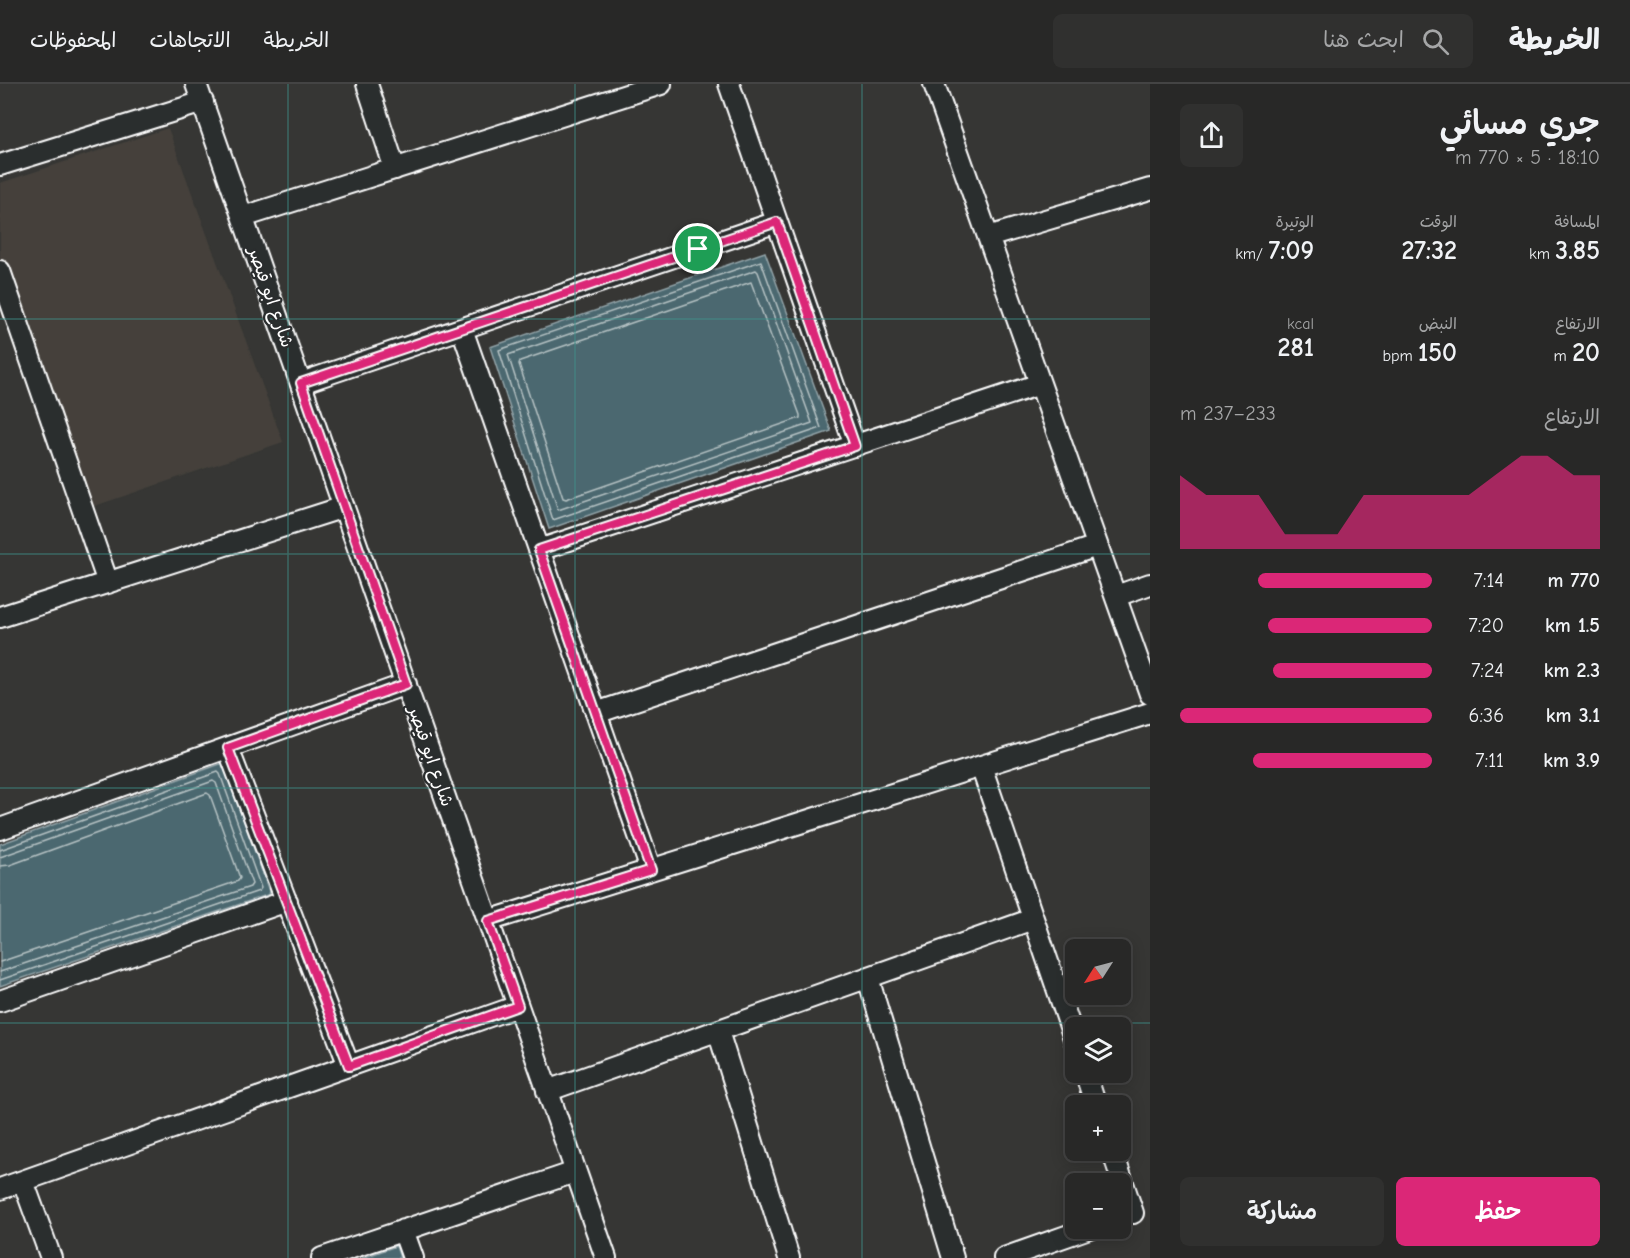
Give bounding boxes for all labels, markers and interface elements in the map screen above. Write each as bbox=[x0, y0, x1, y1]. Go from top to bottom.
search box bbox=[1053, 14, 1473, 68]
text: الخريطة bbox=[1509, 24, 1600, 56]
icon: search bbox=[1419, 25, 1452, 58]
text: ابحث هنا bbox=[1323, 27, 1404, 53]
text: المحفوظات bbox=[30, 28, 116, 52]
text: الاتجاهات bbox=[149, 28, 231, 52]
text: الخريطة bbox=[264, 28, 329, 52]
button: share bbox=[1180, 104, 1243, 167]
text: جري مسائي bbox=[1440, 104, 1600, 142]
text: 18:10 · 5 × 770 m bbox=[1455, 146, 1600, 169]
text: الوتيرة bbox=[1275, 213, 1314, 231]
text: الوقت bbox=[1420, 213, 1457, 231]
text: المسافة bbox=[1554, 213, 1600, 231]
pin bbox=[672, 223, 723, 274]
icon: arrive bbox=[681, 232, 714, 265]
text: 7:09 bbox=[1268, 236, 1314, 266]
text: 27:32 bbox=[1401, 236, 1457, 266]
text: 3.85 bbox=[1555, 236, 1600, 266]
street label: شارع ابو قيصر bbox=[242, 242, 298, 351]
text: /km bbox=[1235, 245, 1268, 263]
text: km bbox=[1529, 245, 1555, 263]
text: kcal bbox=[1287, 315, 1314, 333]
text: النبض bbox=[1419, 315, 1457, 333]
text: الارتفاع bbox=[1555, 315, 1600, 333]
text: 281 bbox=[1278, 333, 1314, 363]
text: 150 bbox=[1418, 338, 1457, 368]
text: 20 bbox=[1572, 338, 1600, 368]
text: bpm bbox=[1382, 347, 1418, 365]
text: m bbox=[1554, 347, 1572, 365]
text: 233–237 m bbox=[1180, 402, 1276, 425]
text: الارتفاع bbox=[1544, 406, 1600, 429]
text: 7:14 bbox=[1473, 569, 1504, 592]
text: 770 m bbox=[1548, 569, 1600, 592]
text: 7:20 bbox=[1468, 614, 1504, 637]
text: 1.5 km bbox=[1545, 614, 1600, 637]
text: 7:24 bbox=[1471, 659, 1504, 682]
text: 2.3 km bbox=[1544, 659, 1600, 682]
street label: شارع ابو قيصر bbox=[402, 701, 458, 810]
text: 6:36 bbox=[1469, 704, 1504, 727]
text: 3.1 km bbox=[1546, 704, 1600, 727]
text: 7:11 bbox=[1475, 749, 1504, 772]
text: 3.9 km bbox=[1543, 749, 1600, 772]
north arrow bbox=[1065, 939, 1131, 1005]
map controls bbox=[1065, 939, 1131, 1239]
button: layers bbox=[1065, 1017, 1131, 1083]
button: + bbox=[1065, 1095, 1131, 1161]
button: − bbox=[1065, 1173, 1131, 1239]
button: مشاركة bbox=[1180, 1177, 1384, 1246]
button: حفظ bbox=[1396, 1177, 1600, 1246]

